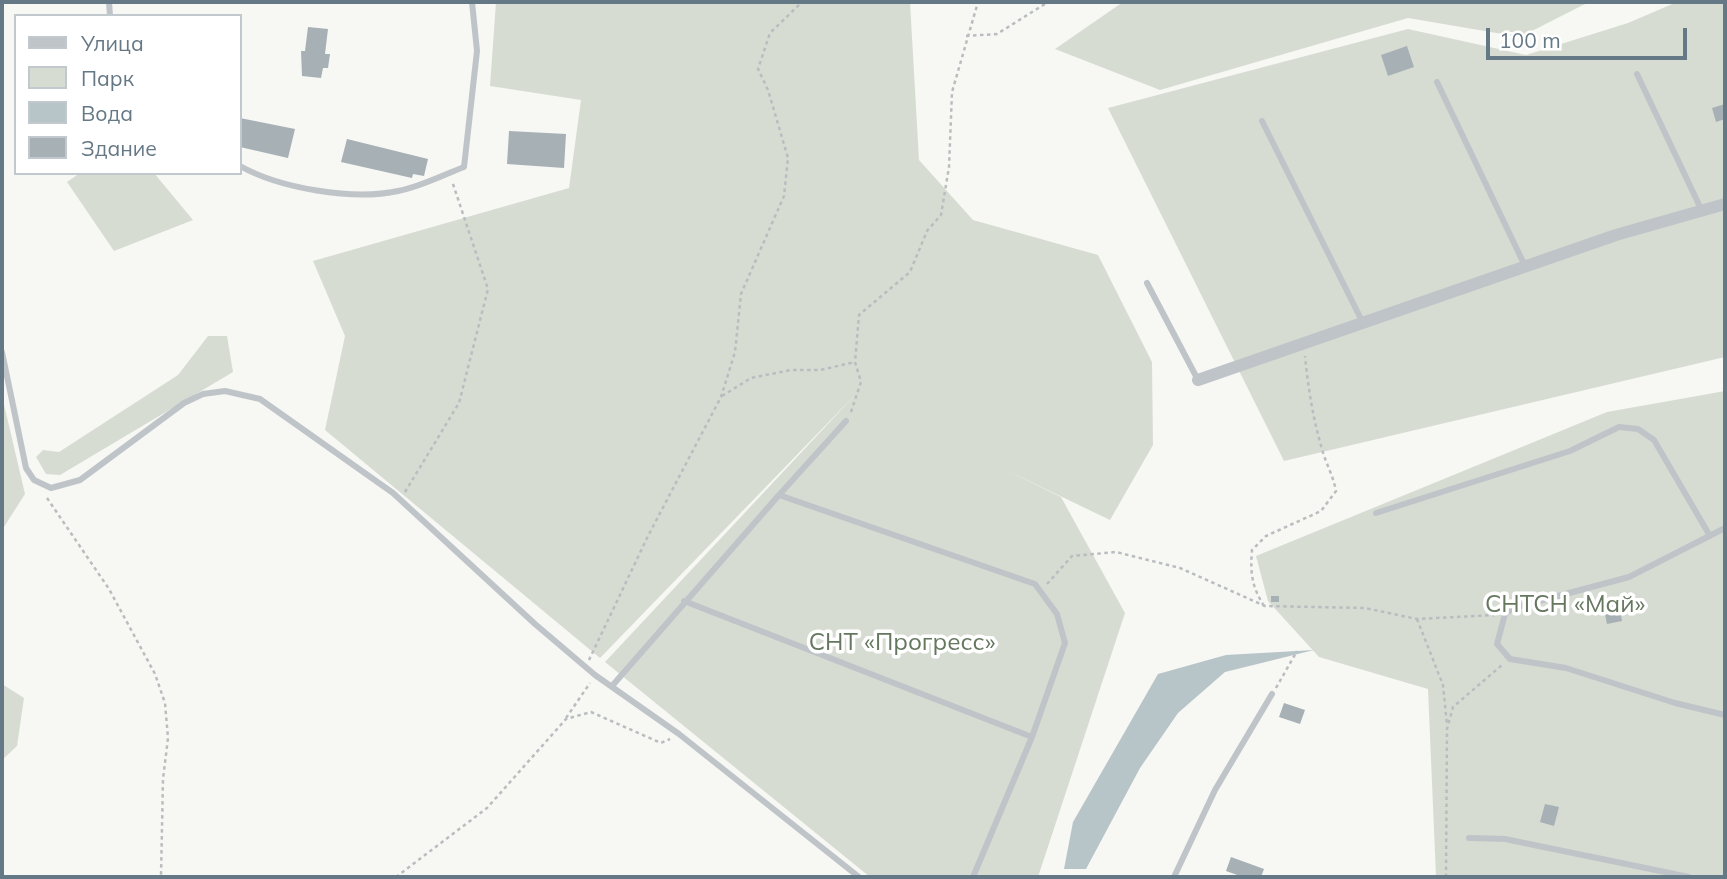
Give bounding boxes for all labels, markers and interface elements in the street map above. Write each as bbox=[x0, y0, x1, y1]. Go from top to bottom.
legend bbox=[14, 14, 242, 175]
scale bar bbox=[1489, 14, 1690, 58]
text: 100 m bbox=[1499, 27, 1561, 53]
text: Улица bbox=[81, 30, 144, 56]
text: Парк bbox=[81, 65, 134, 91]
text: Вода bbox=[81, 100, 133, 126]
text: Здание bbox=[81, 135, 157, 161]
park label: СНТСН «Май» bbox=[1485, 591, 1645, 619]
park label: СНТ «Прогресс» bbox=[809, 629, 995, 657]

